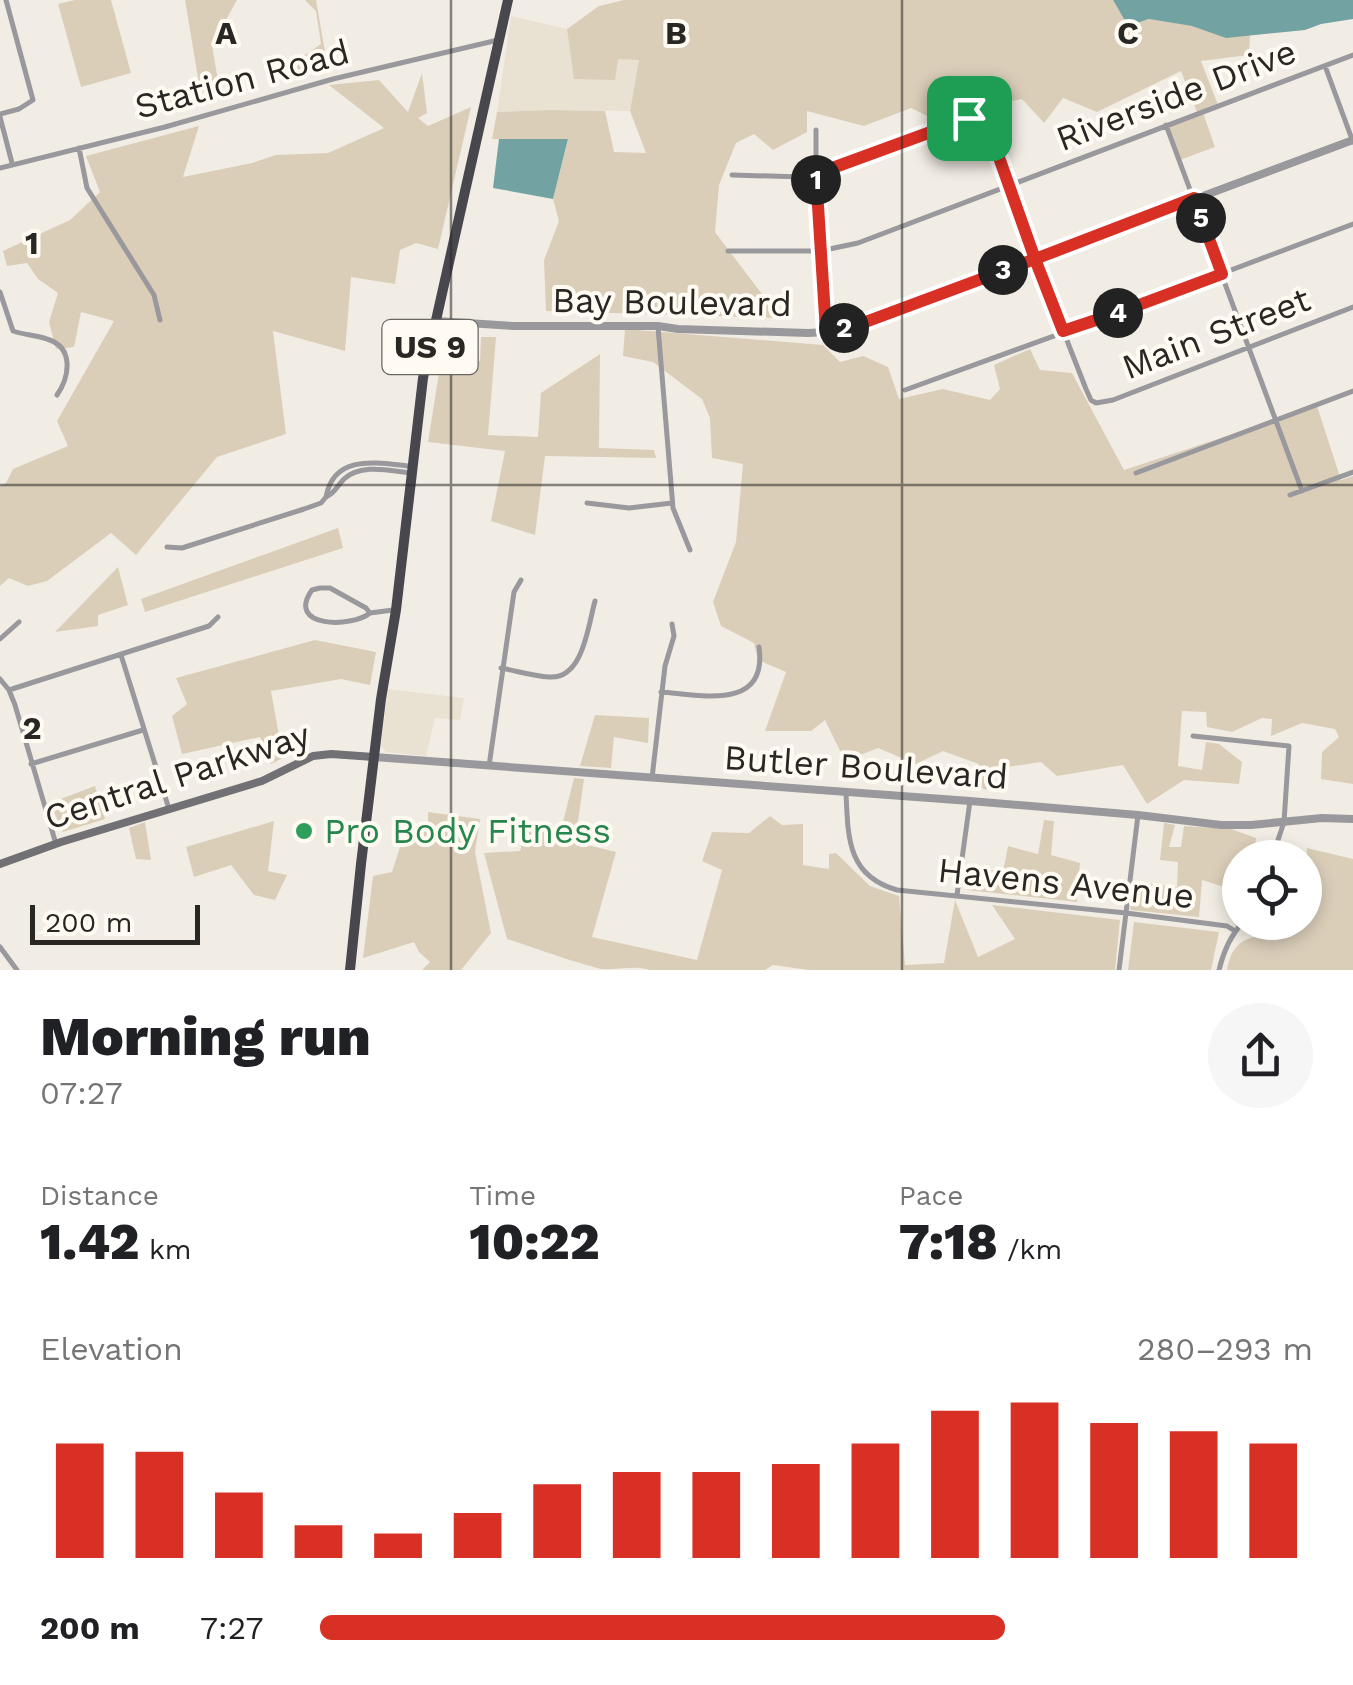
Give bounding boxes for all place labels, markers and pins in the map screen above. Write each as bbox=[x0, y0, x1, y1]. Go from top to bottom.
pin bbox=[927, 76, 1012, 161]
pin: 1 bbox=[791, 155, 841, 205]
pin: 5 bbox=[1176, 193, 1226, 243]
pin: 3 bbox=[978, 245, 1028, 295]
pin: 4 bbox=[1093, 288, 1143, 338]
pin: 2 bbox=[819, 303, 869, 353]
place label: Pro Body Fitness bbox=[324, 810, 611, 852]
marker: Pro Body Fitness bbox=[293, 820, 315, 842]

